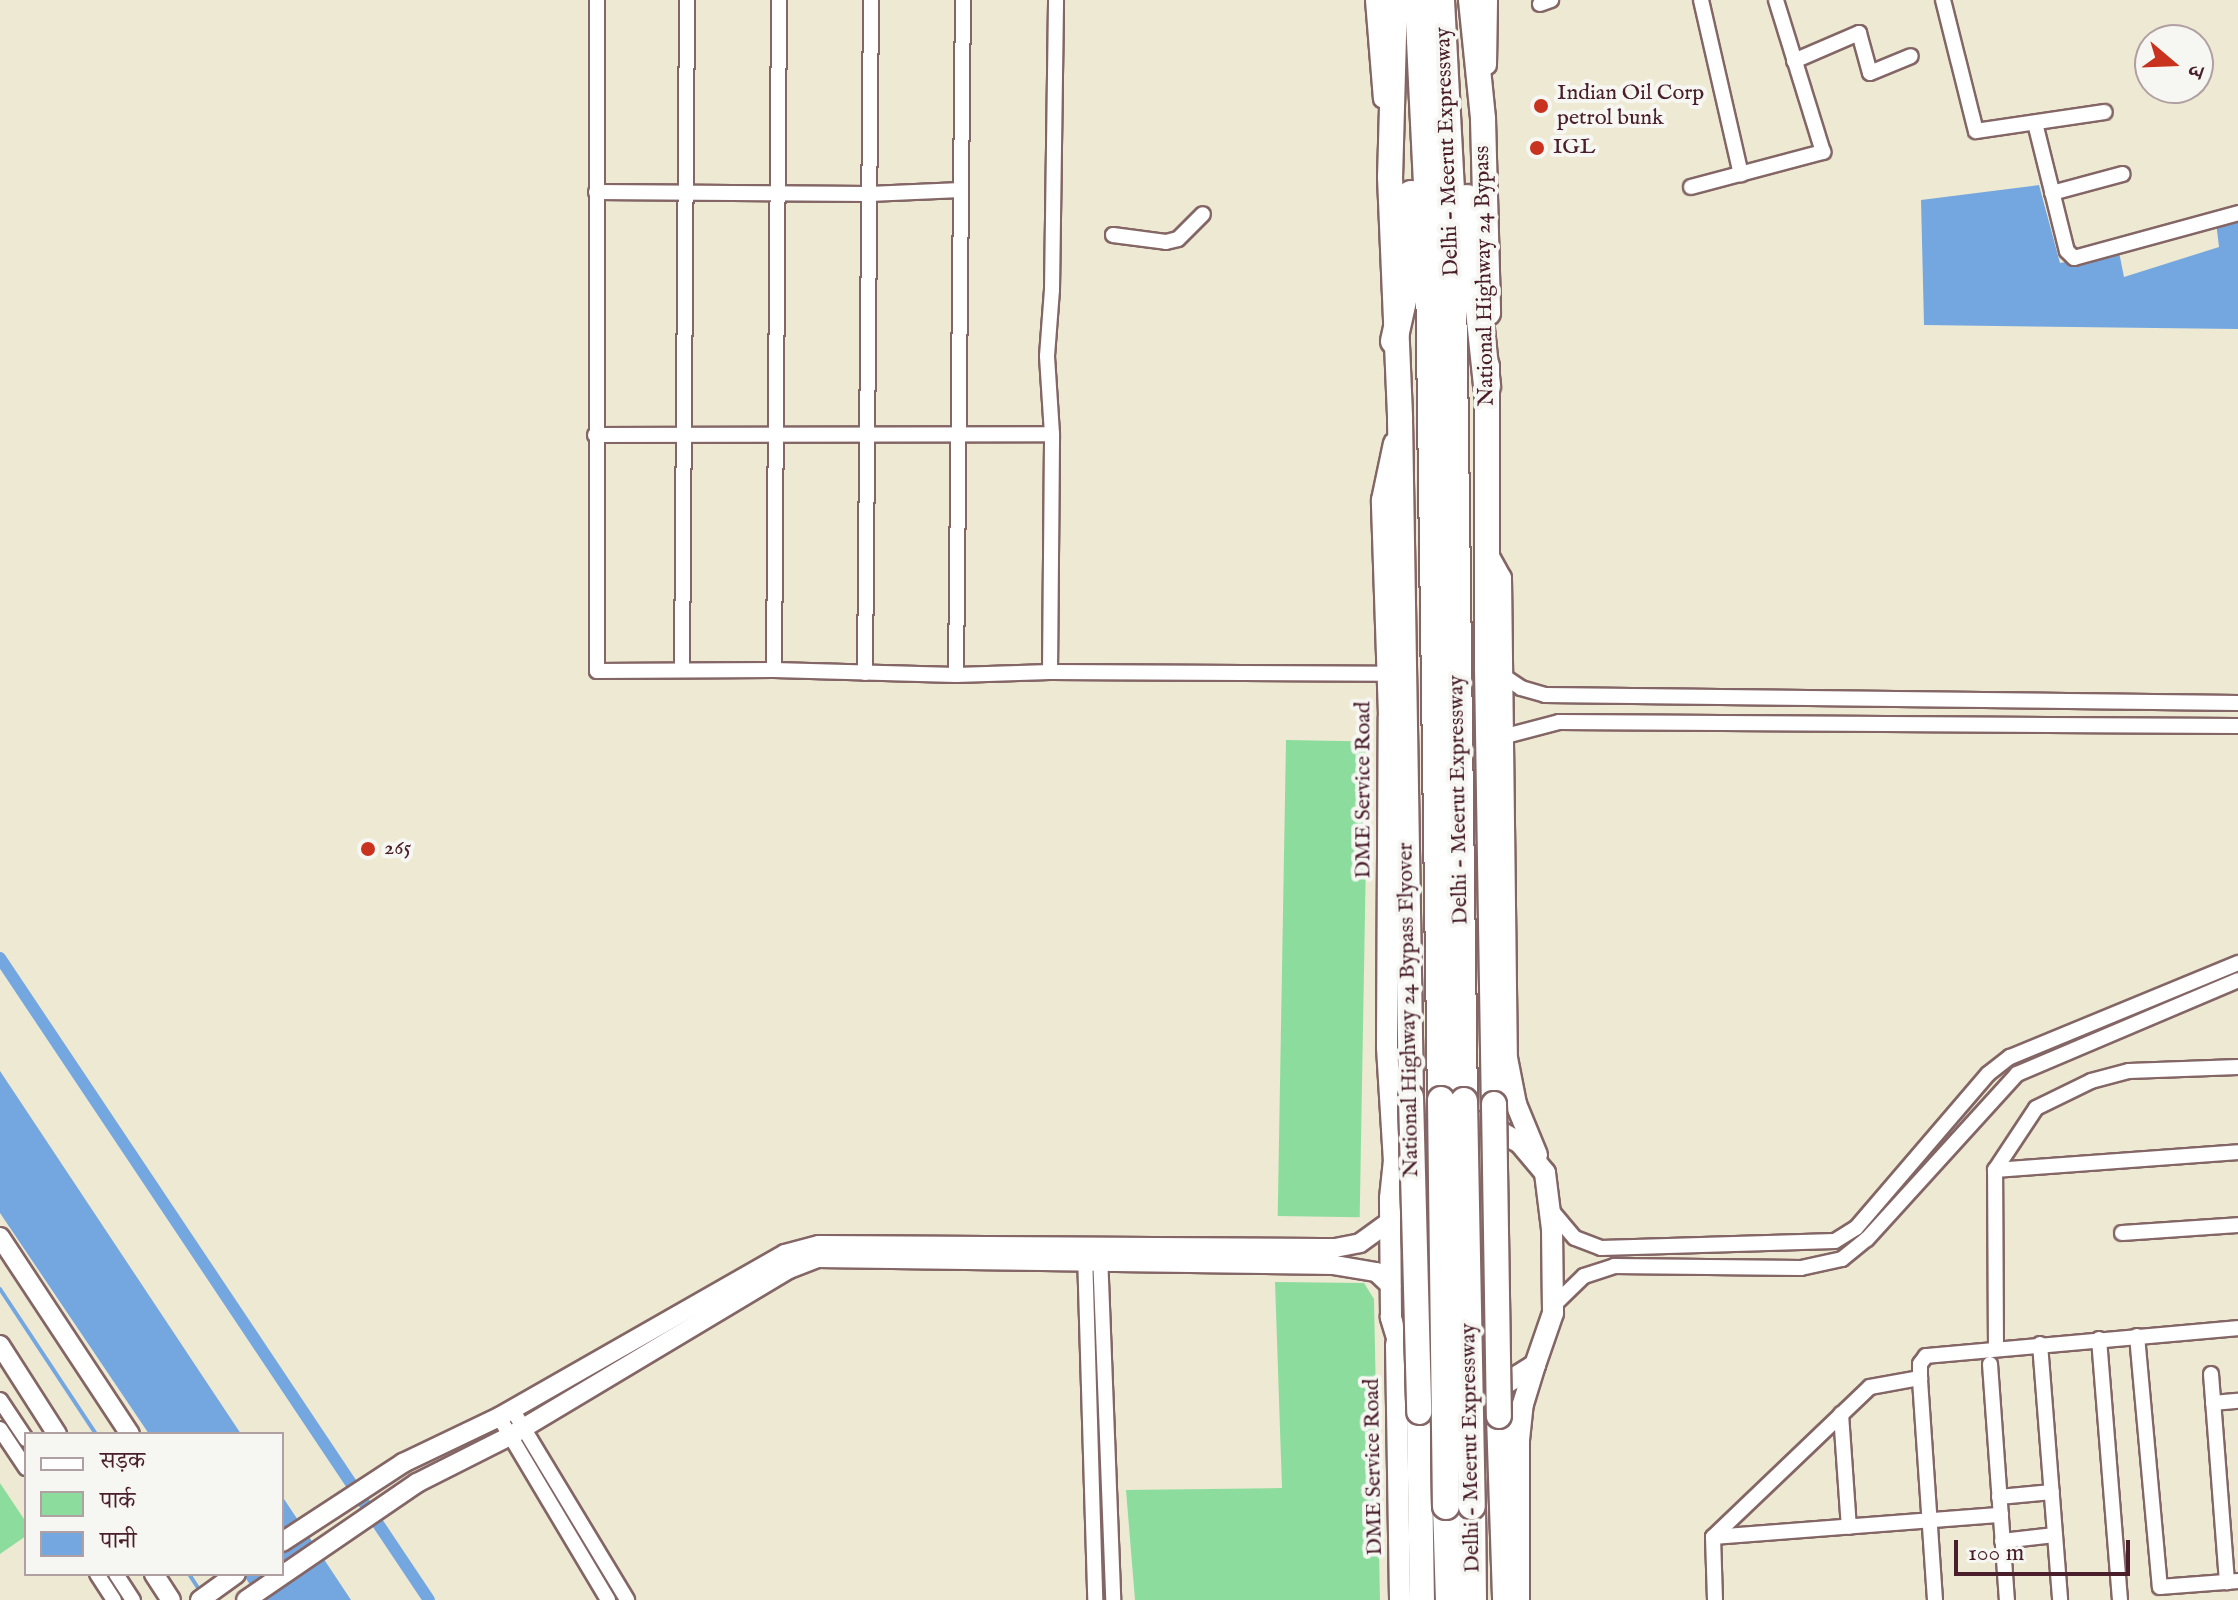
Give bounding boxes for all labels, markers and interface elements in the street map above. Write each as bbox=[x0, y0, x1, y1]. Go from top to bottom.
north arrow bbox=[2134, 24, 2214, 104]
street label: Delhi - Meerut Expressway bbox=[1430, 27, 1466, 277]
text: उ bbox=[2180, 61, 2210, 81]
place label: Indian Oil Corp petrol bunk bbox=[1557, 80, 1704, 132]
marker: Indian Oil Corp petrol bunk bbox=[1532, 97, 1550, 115]
place label: IGL bbox=[1553, 135, 1595, 161]
marker: IGL bbox=[1528, 139, 1546, 157]
street label: National Highway 24 Bypass bbox=[1470, 145, 1500, 407]
street label: Delhi - Meerut Expressway bbox=[1444, 675, 1474, 925]
street label: DME Service Road bbox=[1351, 701, 1377, 879]
place label: 265 bbox=[384, 836, 412, 862]
marker: 265 bbox=[359, 840, 377, 858]
street label: National Highway 24 Bypass Flyover bbox=[1393, 842, 1425, 1178]
street label: Delhi - Meerut Expressway bbox=[1456, 1323, 1486, 1573]
street label: DME Service Road bbox=[1359, 1378, 1389, 1556]
legend bbox=[24, 1432, 284, 1576]
text: सड़क bbox=[100, 1446, 145, 1477]
text: पार्क bbox=[100, 1486, 135, 1517]
scale bar bbox=[1958, 1524, 2134, 1574]
text: पानी bbox=[100, 1526, 137, 1557]
text: 100 m bbox=[1968, 1538, 2024, 1569]

